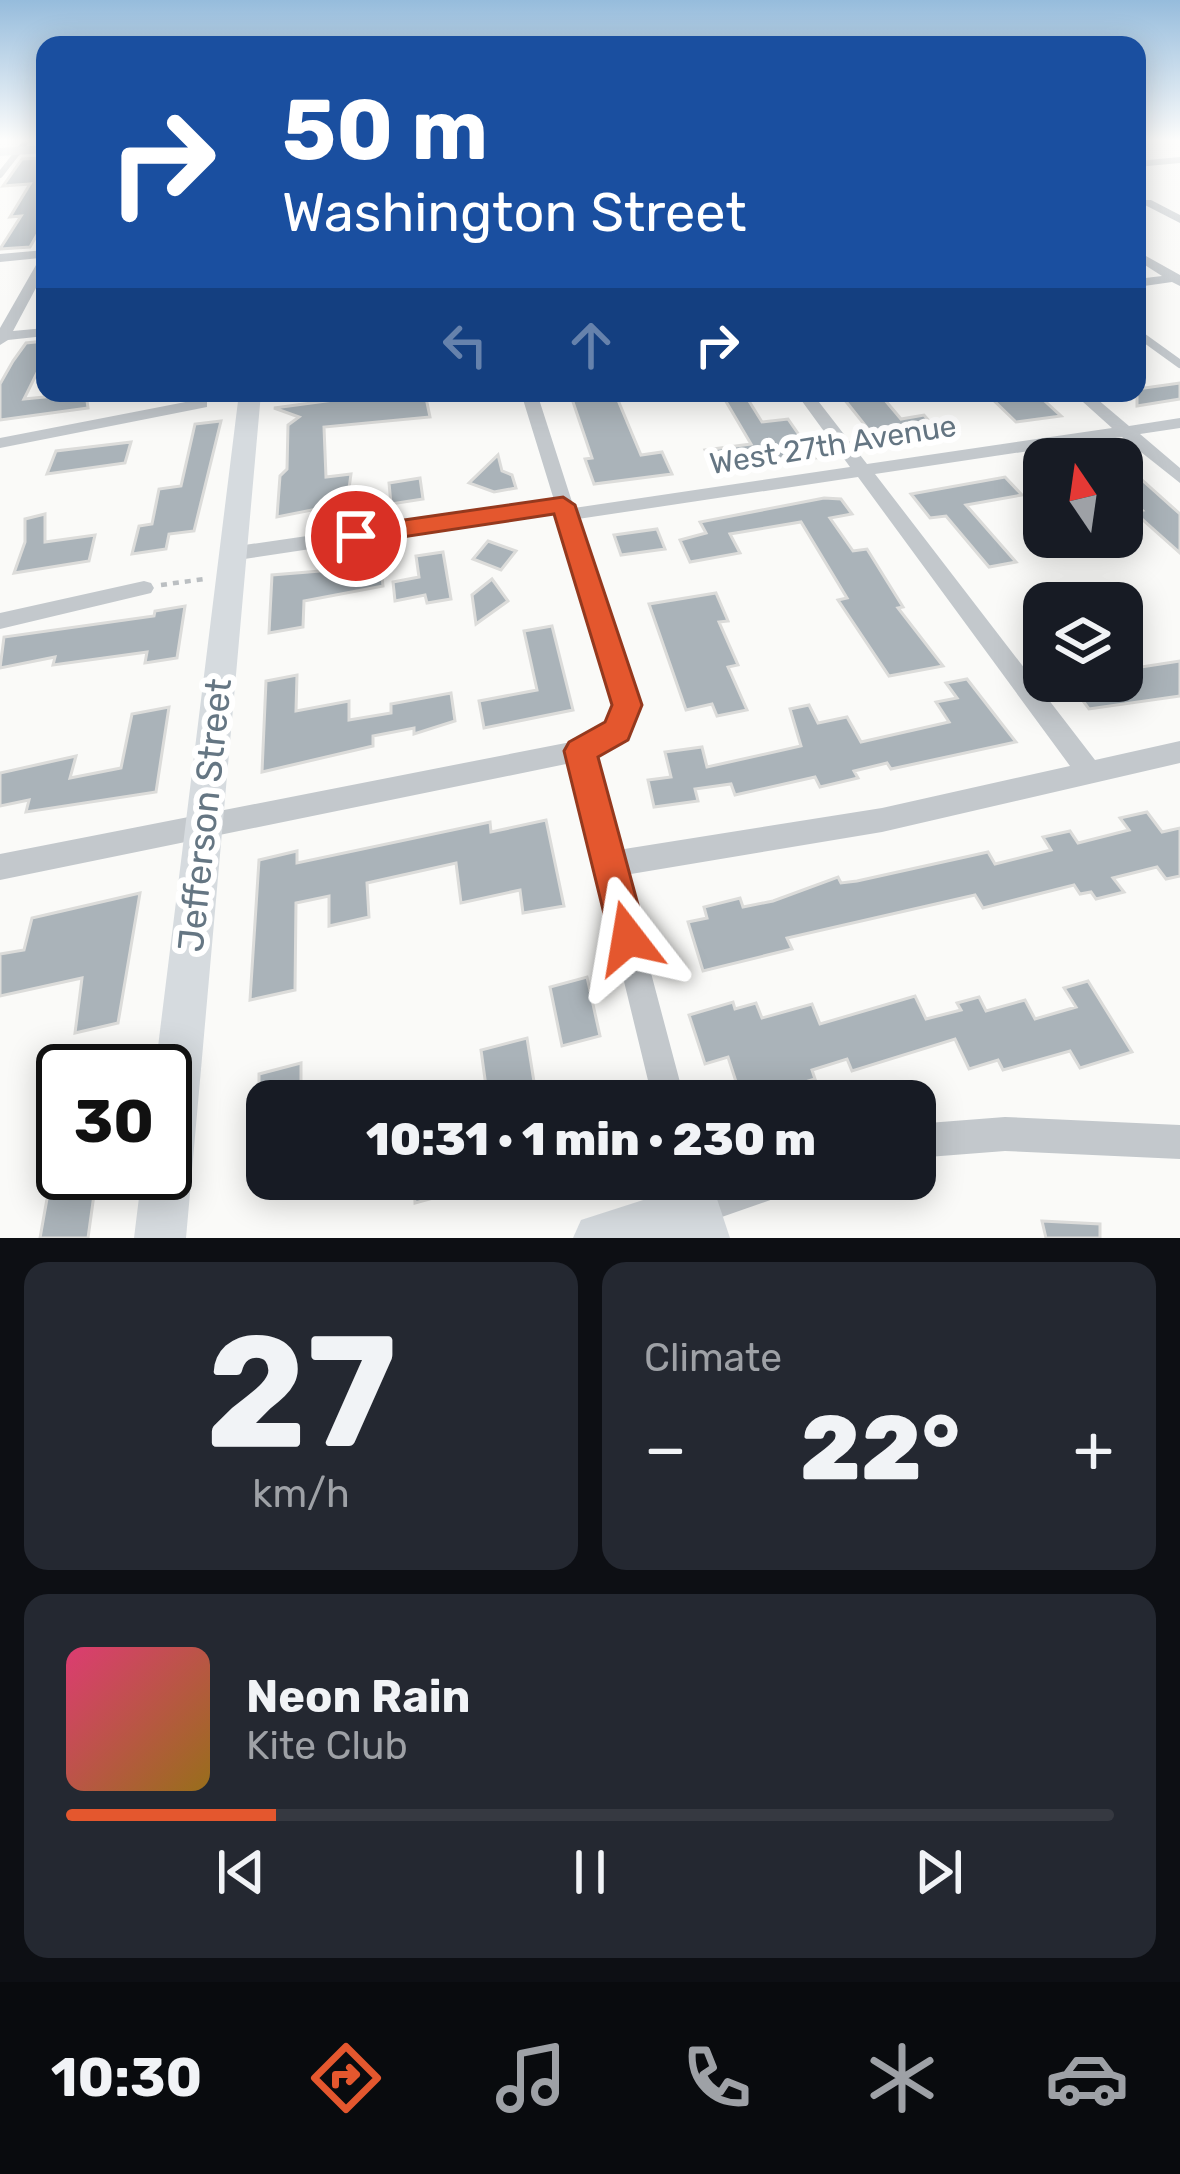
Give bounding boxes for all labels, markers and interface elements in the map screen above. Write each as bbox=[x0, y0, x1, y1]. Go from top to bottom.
text: 50 m bbox=[282, 80, 488, 180]
icon: right bbox=[84, 84, 240, 240]
text: Washington Street bbox=[282, 181, 747, 245]
icon: left bbox=[432, 312, 498, 378]
icon: ahead bbox=[558, 312, 624, 378]
icon: right bbox=[684, 312, 750, 378]
street label: West 27th Avenue bbox=[707, 408, 959, 482]
north arrow bbox=[1023, 438, 1143, 558]
map controls bbox=[1023, 438, 1143, 702]
pin bbox=[305, 485, 407, 587]
icon: arrive bbox=[323, 503, 389, 569]
button: layers bbox=[1023, 582, 1143, 702]
street label: Jefferson Street bbox=[169, 676, 240, 954]
position arrow bbox=[565, 875, 691, 1001]
speed limit sign: 30 bbox=[36, 1044, 192, 1200]
text: 10:31 · 1 min · 230 m bbox=[366, 1113, 816, 1166]
text: 27 bbox=[206, 1300, 396, 1485]
text: Climate bbox=[644, 1335, 782, 1381]
text: 22° bbox=[800, 1395, 960, 1502]
text: − bbox=[644, 1409, 687, 1488]
text: + bbox=[1073, 1409, 1114, 1488]
text: km/h bbox=[252, 1471, 350, 1517]
text: Neon Rain bbox=[246, 1670, 471, 1723]
text: Kite Club bbox=[246, 1723, 408, 1769]
icon: previous bbox=[208, 1839, 274, 1905]
icon: pause bbox=[557, 1839, 623, 1905]
icon: next bbox=[906, 1839, 972, 1905]
icon: directions bbox=[304, 2036, 388, 2120]
icon: music bbox=[489, 2036, 573, 2120]
icon: phone bbox=[675, 2036, 759, 2120]
icon: climate bbox=[860, 2036, 944, 2120]
icon: car bbox=[1045, 2036, 1129, 2120]
text: 10:30 bbox=[51, 2046, 202, 2110]

